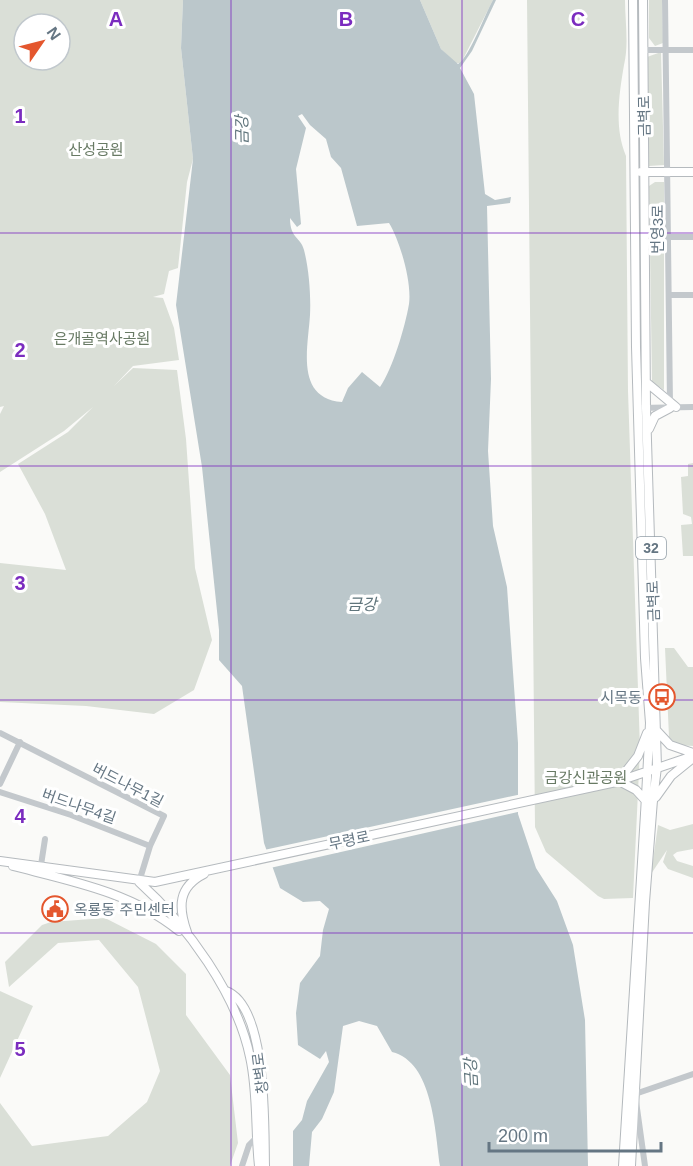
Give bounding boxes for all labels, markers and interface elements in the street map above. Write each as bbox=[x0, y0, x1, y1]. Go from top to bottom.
text: A bbox=[109, 8, 123, 30]
text: B bbox=[339, 8, 353, 30]
text: C bbox=[571, 8, 585, 30]
north arrow bbox=[12, 12, 72, 72]
text: N bbox=[44, 24, 64, 43]
street label: 금벽로 bbox=[635, 95, 653, 137]
text: 1 bbox=[14, 105, 26, 127]
water label: 금강 bbox=[233, 113, 251, 145]
park label: 산성공원 bbox=[68, 141, 124, 158]
street label: 번영3로 bbox=[649, 204, 666, 254]
park label: 은개골역사공원 bbox=[54, 330, 150, 347]
text: 2 bbox=[14, 339, 26, 361]
road number: 32 bbox=[636, 537, 666, 559]
text: 3 bbox=[14, 572, 26, 594]
street label: 금벽로 bbox=[644, 580, 662, 622]
water label: 금강 bbox=[347, 596, 379, 613]
bus stop icon: 시목동 bbox=[647, 682, 677, 712]
place label: 시목동 bbox=[601, 689, 642, 706]
street label: 버드나무1길 bbox=[90, 760, 166, 810]
park label: 금강신관공원 bbox=[545, 769, 627, 786]
street label: 버드나무4길 bbox=[40, 785, 118, 827]
text: 4 bbox=[14, 805, 26, 827]
street label: 무령로 bbox=[327, 827, 371, 853]
public building icon: 옥룡동 주민센터 bbox=[40, 894, 70, 924]
place label: 옥룡동 주민센터 bbox=[74, 901, 175, 918]
text: 5 bbox=[14, 1038, 26, 1060]
street label: 창벽로 bbox=[249, 1051, 271, 1095]
water label: 금강 bbox=[462, 1056, 480, 1088]
scale bar bbox=[489, 1115, 662, 1153]
text: 200 m bbox=[498, 1126, 548, 1146]

